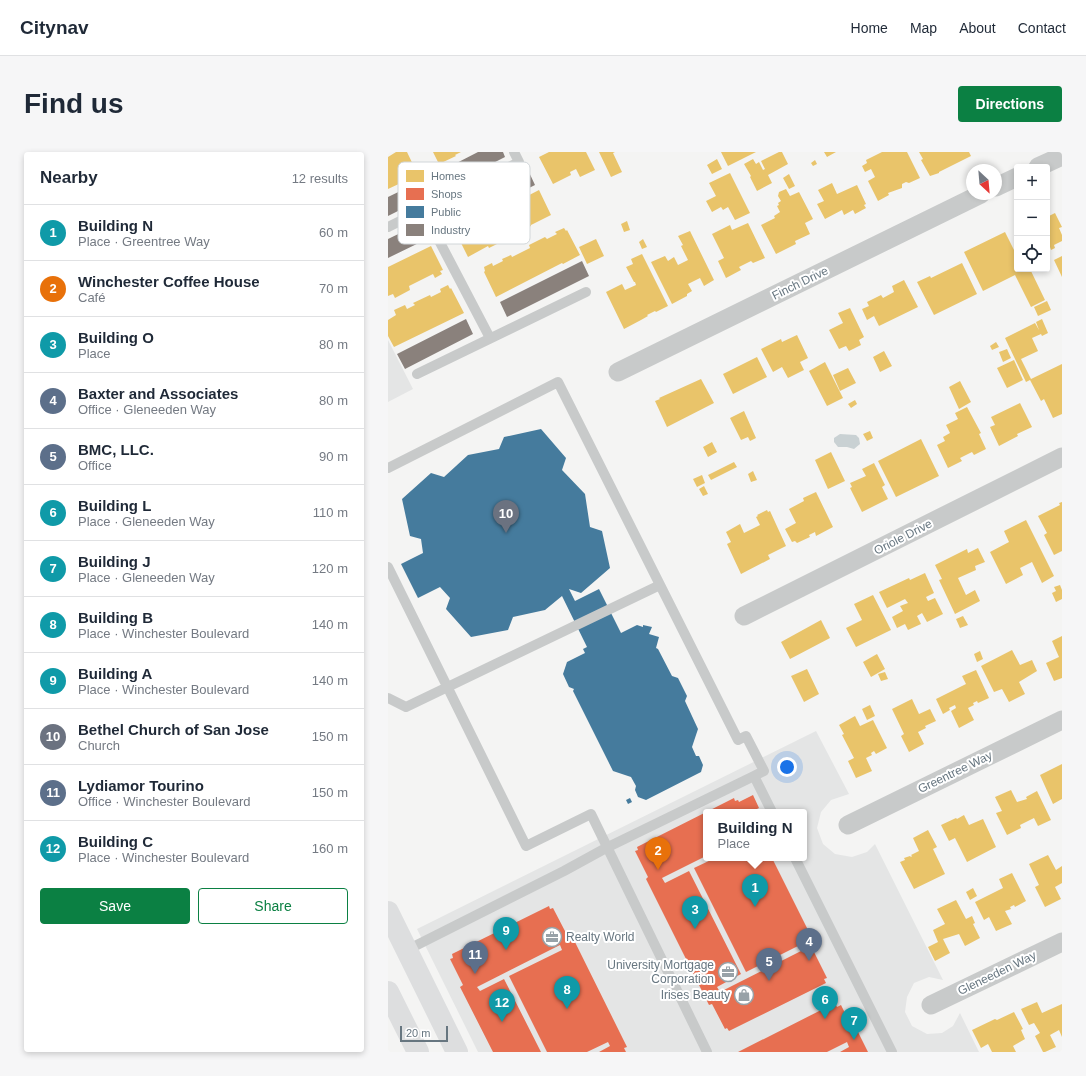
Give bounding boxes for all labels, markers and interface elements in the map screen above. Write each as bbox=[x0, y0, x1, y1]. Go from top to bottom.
text: Citynav bbox=[20, 17, 89, 38]
text: Home bbox=[851, 20, 888, 36]
text: Map bbox=[910, 20, 937, 36]
text: About bbox=[959, 20, 996, 36]
text: Contact bbox=[1018, 20, 1066, 36]
button: Directions bbox=[958, 86, 1062, 122]
text: Find us bbox=[24, 88, 124, 119]
legend bbox=[398, 162, 530, 244]
north arrow bbox=[966, 164, 1002, 200]
map controls bbox=[1014, 164, 1050, 272]
button: + bbox=[1014, 164, 1050, 200]
text: Nearby bbox=[40, 168, 98, 187]
text: Homes bbox=[431, 170, 466, 182]
text: 12 results bbox=[292, 171, 348, 186]
text: Shops bbox=[431, 188, 463, 200]
button: − bbox=[1014, 200, 1050, 236]
text: Public bbox=[431, 206, 461, 218]
text: Building N bbox=[78, 217, 153, 234]
text: Industry bbox=[431, 224, 471, 236]
text: 1 bbox=[49, 225, 57, 240]
text: 60 m bbox=[319, 225, 348, 240]
text: Place · Greentree Way bbox=[78, 234, 210, 249]
button: locate bbox=[1014, 236, 1050, 272]
street label: Finch Drive bbox=[770, 263, 831, 303]
text: Winchester Coffee House bbox=[78, 273, 260, 290]
text: 2 bbox=[49, 281, 57, 296]
text: 70 m bbox=[319, 281, 348, 296]
text: Café bbox=[78, 290, 105, 305]
text: Building O bbox=[78, 329, 154, 346]
text: 3 bbox=[49, 337, 57, 352]
text: 80 m bbox=[319, 337, 348, 352]
text: Place bbox=[78, 346, 111, 361]
text: Baxter and Associates bbox=[78, 385, 238, 402]
text: 4 bbox=[49, 393, 57, 408]
text: 80 m bbox=[319, 393, 348, 408]
text: Office · Gleneeden Way bbox=[78, 402, 216, 417]
text: BMC, LLC. bbox=[78, 441, 154, 458]
text: 5 bbox=[49, 449, 57, 464]
text: 90 m bbox=[319, 449, 348, 464]
text: Office bbox=[78, 458, 112, 473]
text: Building L bbox=[78, 497, 151, 514]
pin: 10 bbox=[493, 500, 519, 533]
text: 6 bbox=[49, 505, 57, 520]
text: 110 m bbox=[313, 505, 348, 520]
text: Place · Gleneeden Way bbox=[78, 514, 215, 529]
street label: Oriole Drive bbox=[872, 516, 935, 558]
text: Building J bbox=[78, 553, 151, 570]
text: 7 bbox=[49, 561, 57, 576]
text: 120 m bbox=[312, 561, 348, 576]
text: Place · Gleneeden Way bbox=[78, 570, 215, 585]
text: Building B bbox=[78, 609, 153, 626]
text: 8 bbox=[49, 617, 57, 632]
text: 140 m bbox=[312, 617, 348, 632]
text: Place · Winchester Boulevard bbox=[78, 626, 249, 641]
text: Building A bbox=[78, 665, 152, 682]
text: 9 bbox=[49, 673, 57, 688]
text: 140 m bbox=[312, 673, 348, 688]
text: Place · Winchester Boulevard bbox=[78, 682, 249, 697]
text: Bethel Church of San Jose bbox=[78, 721, 269, 738]
text: 10 bbox=[46, 729, 60, 744]
text: 150 m bbox=[312, 729, 348, 744]
text: Church bbox=[78, 738, 120, 753]
street label: Greentree Way bbox=[916, 748, 994, 796]
your location bbox=[777, 757, 797, 777]
text: Lydiamor Tourino bbox=[78, 777, 204, 794]
text: 11 bbox=[46, 785, 60, 800]
text: 150 m bbox=[312, 785, 348, 800]
text: Office · Winchester Boulevard bbox=[78, 794, 250, 809]
popup bbox=[703, 809, 807, 861]
text: Building N bbox=[718, 819, 793, 836]
text: Building C bbox=[78, 833, 153, 850]
text: Place bbox=[718, 836, 750, 851]
pin: 2 bbox=[645, 837, 671, 870]
text: 12 bbox=[46, 841, 60, 856]
text: 160 m bbox=[312, 841, 348, 856]
text: Place · Winchester Boulevard bbox=[78, 850, 249, 865]
pin: 1 bbox=[742, 874, 768, 907]
button: Save bbox=[40, 888, 190, 924]
button: Share bbox=[198, 888, 348, 924]
pin: 3 bbox=[682, 896, 708, 929]
pin: 9 bbox=[493, 917, 519, 950]
office icon: Realty World bbox=[541, 926, 563, 948]
pin: 4 bbox=[796, 928, 822, 961]
place label: Realty World bbox=[566, 930, 634, 944]
pin: 11 bbox=[462, 941, 488, 974]
pin: 5 bbox=[756, 948, 782, 981]
street label: Gleneeden Way bbox=[955, 948, 1039, 998]
place label: University Mortgage Corporation bbox=[607, 958, 714, 986]
office icon: University Mortgage Corporation bbox=[717, 961, 739, 983]
pin: 8 bbox=[554, 976, 580, 1009]
shop icon: Irises Beauty bbox=[733, 984, 755, 1006]
pin: 6 bbox=[812, 986, 838, 1019]
place label: Irises Beauty bbox=[661, 988, 730, 1002]
pin: 12 bbox=[489, 989, 515, 1022]
pin: 7 bbox=[841, 1007, 867, 1040]
scale bar bbox=[400, 1024, 448, 1043]
text: 20 m bbox=[406, 1027, 430, 1039]

